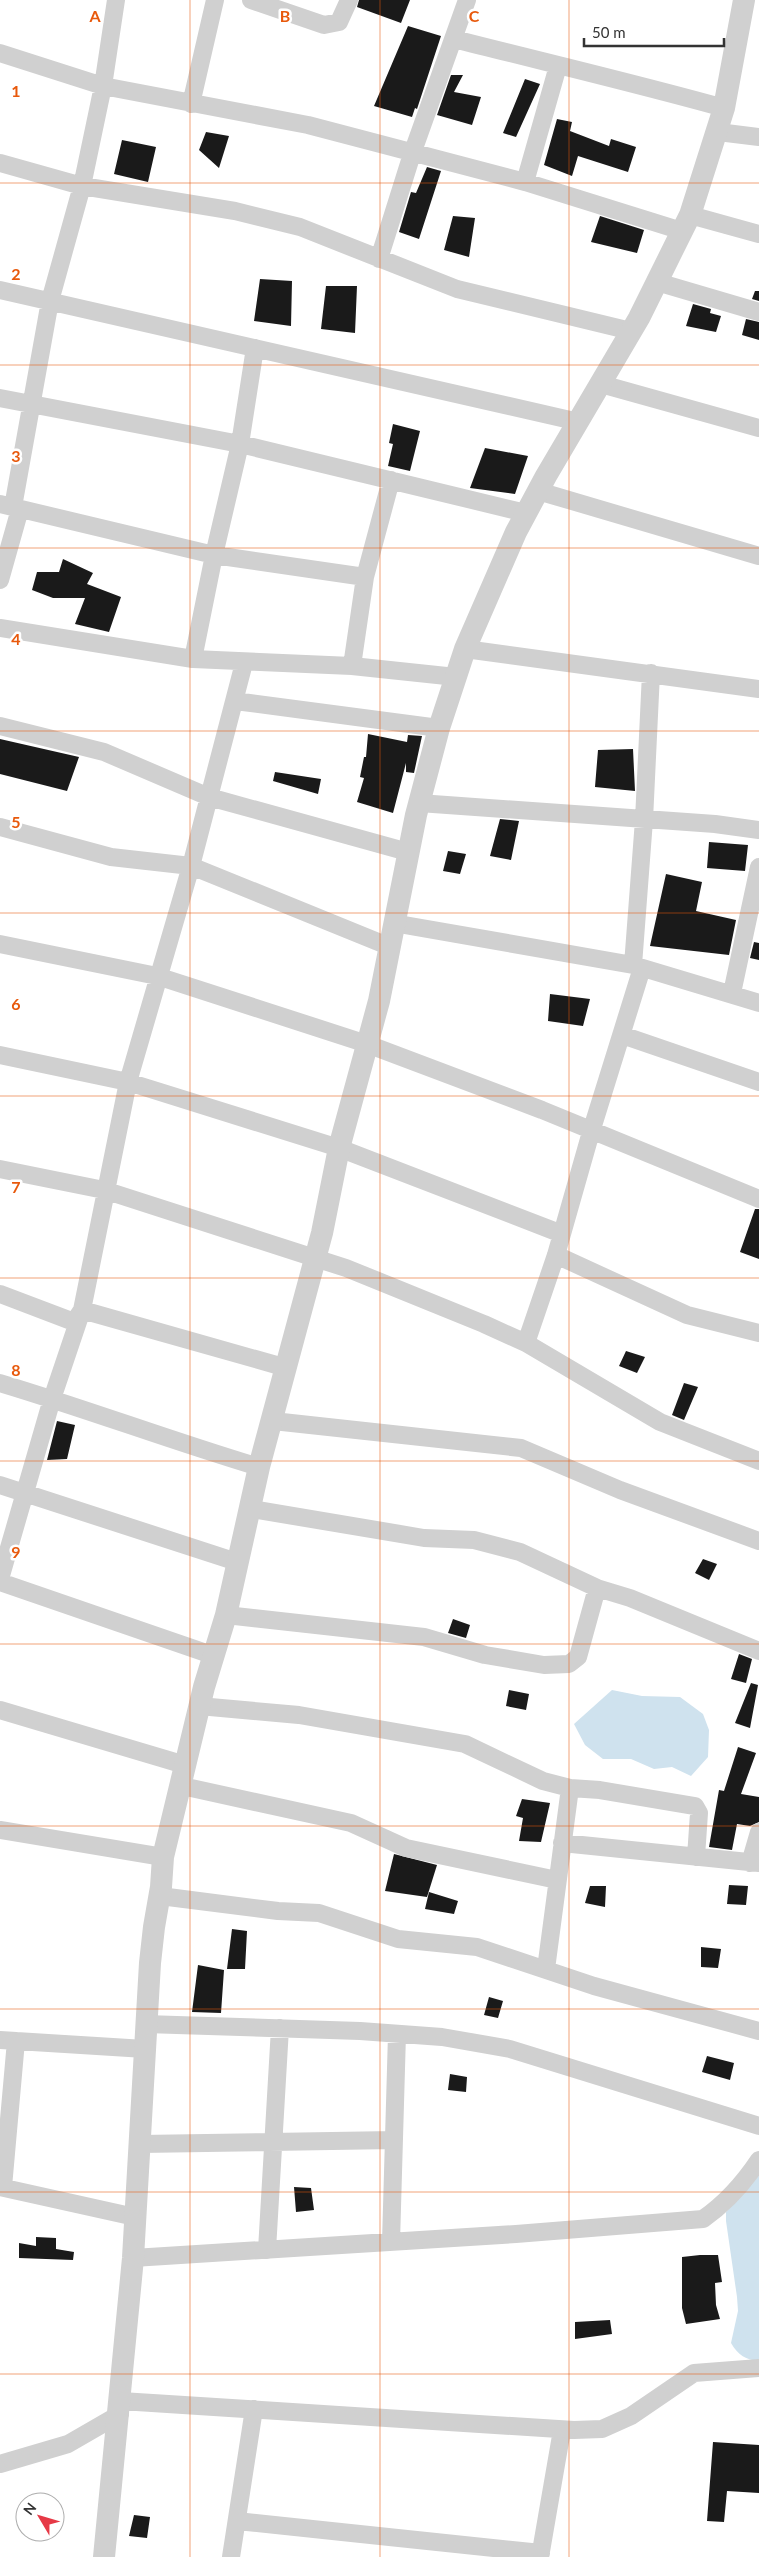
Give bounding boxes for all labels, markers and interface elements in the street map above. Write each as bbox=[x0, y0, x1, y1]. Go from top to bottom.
text: A bbox=[88, 6, 101, 25]
text: B bbox=[280, 6, 290, 25]
text: C bbox=[469, 6, 480, 25]
scale bar bbox=[584, 15, 724, 47]
text: 50 m bbox=[592, 23, 626, 41]
text: 1 bbox=[11, 81, 21, 100]
text: 2 bbox=[11, 264, 21, 283]
text: 3 bbox=[11, 446, 21, 465]
text: 4 bbox=[11, 629, 21, 648]
text: 5 bbox=[11, 812, 21, 831]
text: 6 bbox=[11, 994, 21, 1013]
text: 7 bbox=[11, 1177, 21, 1196]
text: 8 bbox=[11, 1360, 21, 1379]
text: 9 bbox=[11, 1542, 21, 1561]
north arrow bbox=[15, 2492, 65, 2542]
text: N bbox=[19, 2499, 39, 2518]

